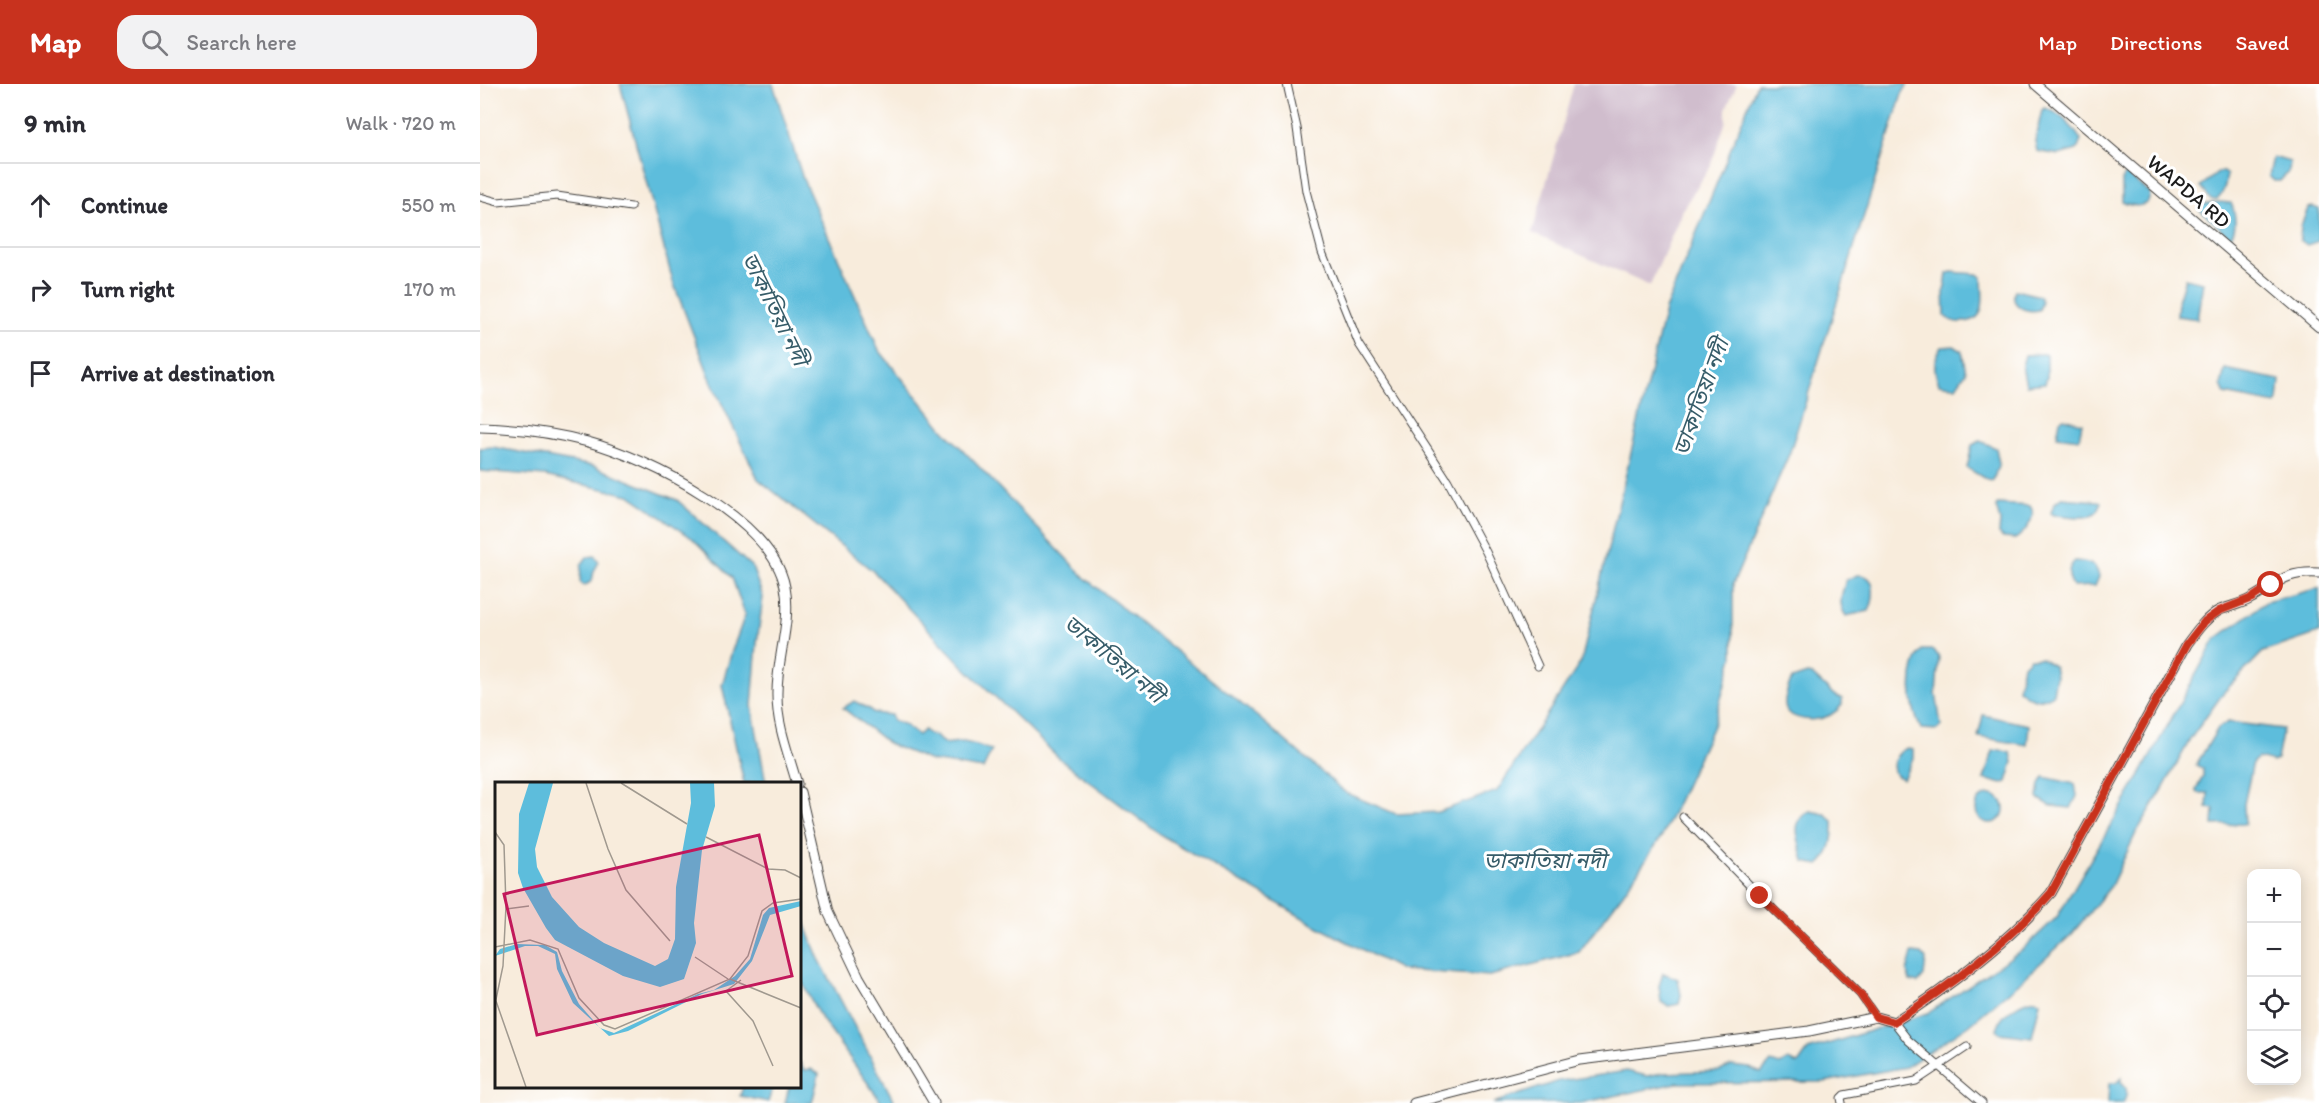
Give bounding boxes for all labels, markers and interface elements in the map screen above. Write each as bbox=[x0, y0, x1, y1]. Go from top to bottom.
search box bbox=[117, 15, 537, 69]
text: Map bbox=[30, 25, 81, 59]
icon: search bbox=[138, 26, 171, 59]
text: Search here bbox=[186, 29, 297, 56]
text: Map bbox=[2039, 30, 2077, 55]
text: Directions bbox=[2110, 30, 2202, 55]
text: Saved bbox=[2235, 30, 2289, 55]
text: 9 min bbox=[24, 107, 86, 139]
text: Walk · 720 m bbox=[345, 111, 456, 135]
street label: WAPDA RD bbox=[2142, 149, 2236, 233]
icon: ahead bbox=[24, 189, 57, 222]
text: Continue bbox=[81, 192, 168, 219]
text: 550 m bbox=[401, 193, 456, 217]
water label: ডাকাতিয়া নদী bbox=[736, 248, 816, 374]
icon: right bbox=[24, 273, 57, 306]
text: Turn right bbox=[81, 276, 175, 303]
text: 170 m bbox=[403, 277, 456, 301]
water label: ডাকাতিয়া নদী bbox=[1667, 331, 1736, 459]
icon: arrive bbox=[24, 357, 57, 390]
text: Arrive at destination bbox=[81, 360, 275, 387]
route start bbox=[2257, 571, 2283, 597]
water label: ডাকাতিয়া নদী bbox=[1058, 609, 1173, 711]
inset map bbox=[495, 782, 801, 1088]
water label: ডাকাতিয়া নদী bbox=[1484, 847, 1610, 874]
map controls bbox=[2247, 869, 2301, 1085]
button: + bbox=[2247, 869, 2301, 923]
route end bbox=[1746, 882, 1772, 908]
button: − bbox=[2247, 923, 2301, 977]
button: locate bbox=[2247, 977, 2301, 1031]
button: layers bbox=[2247, 1031, 2301, 1085]

